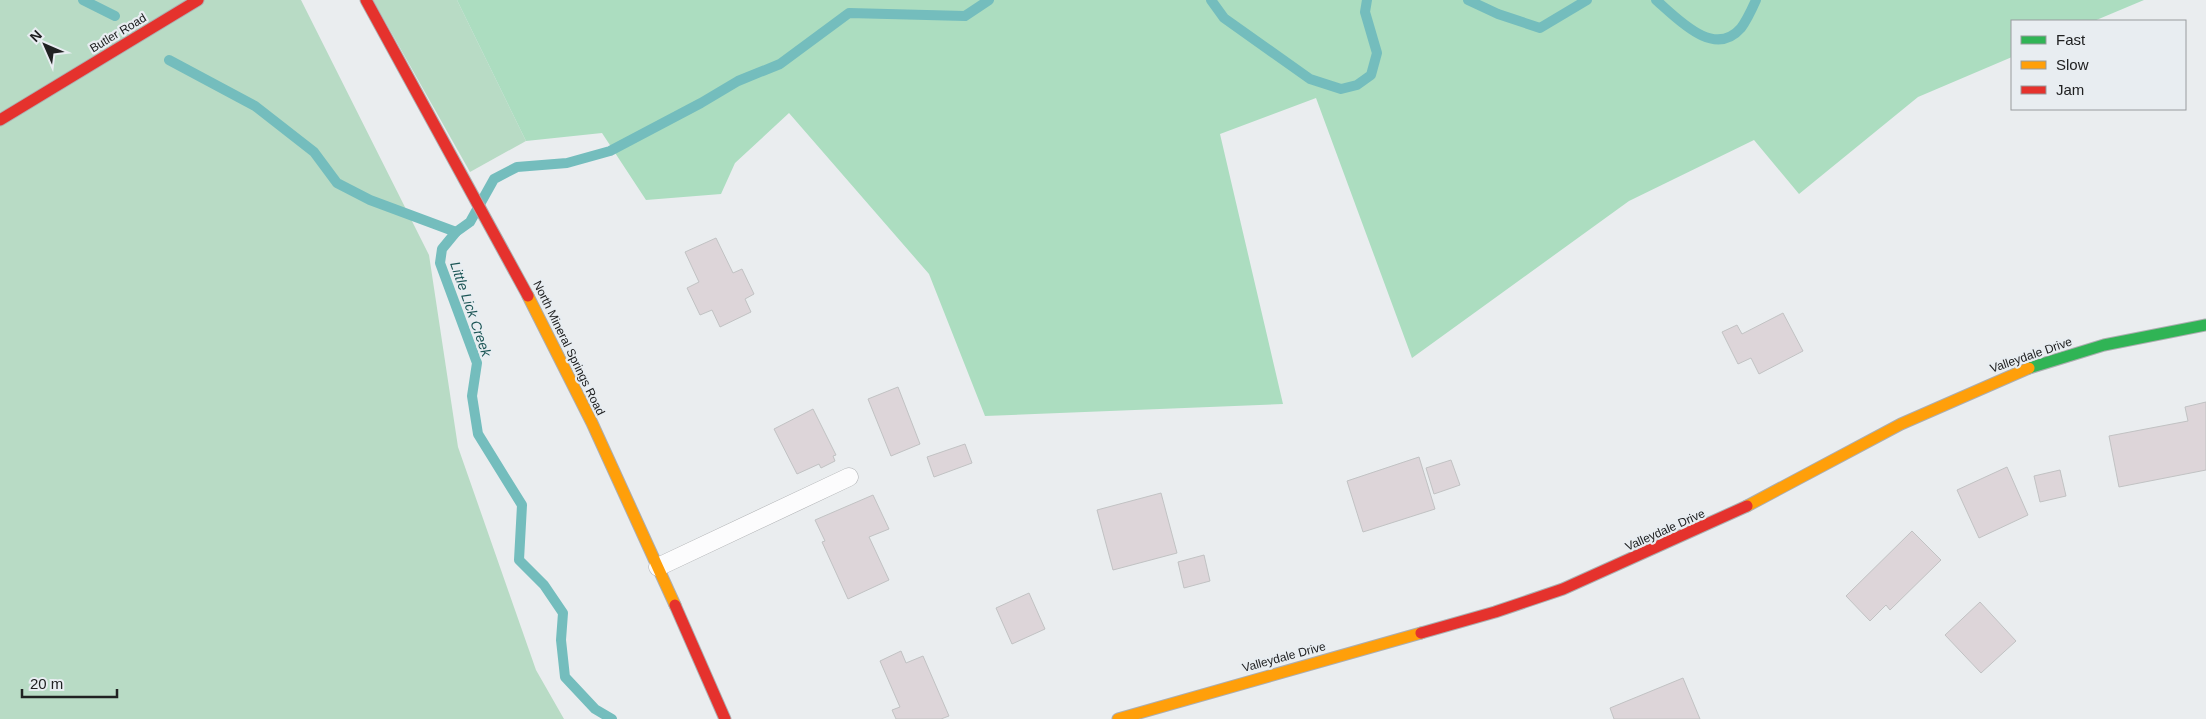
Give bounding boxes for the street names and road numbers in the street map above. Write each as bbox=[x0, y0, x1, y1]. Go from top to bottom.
street label: Butler Road bbox=[87, 11, 149, 55]
street label: North Mineral Springs Road bbox=[530, 278, 608, 418]
street label: Valleydale Drive bbox=[1988, 334, 2074, 376]
street label: Valleydale Drive bbox=[1623, 506, 1707, 554]
street label: Valleydale Drive bbox=[1241, 639, 1328, 675]

